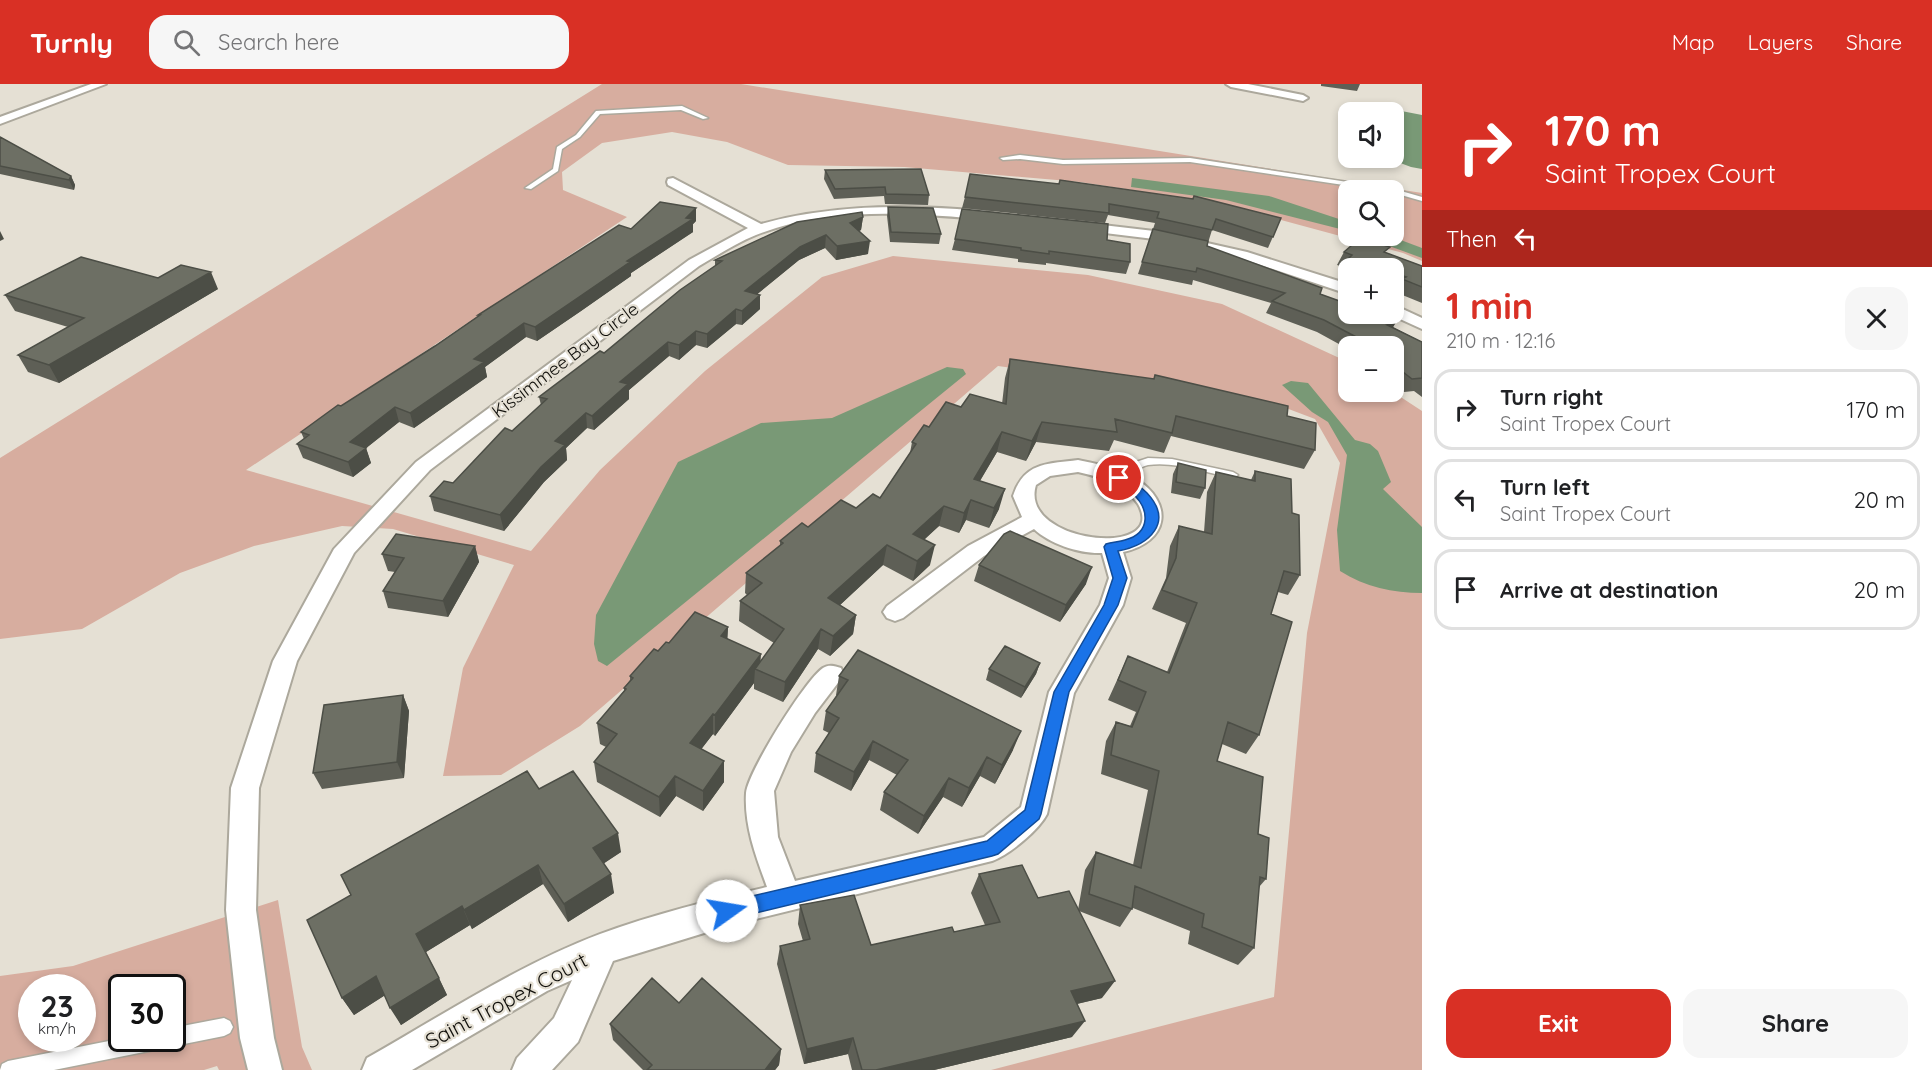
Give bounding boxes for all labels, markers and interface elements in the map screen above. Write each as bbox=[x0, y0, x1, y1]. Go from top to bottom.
search box bbox=[149, 15, 569, 69]
text: Turnly bbox=[30, 25, 113, 60]
icon: search bbox=[170, 26, 203, 59]
text: Search here bbox=[218, 28, 339, 56]
text: Map bbox=[1672, 29, 1715, 55]
text: Layers bbox=[1748, 29, 1813, 55]
text: Share bbox=[1846, 29, 1902, 55]
map controls bbox=[1338, 102, 1404, 402]
button: sound bbox=[1338, 102, 1404, 168]
text: 170 m bbox=[1545, 104, 1661, 157]
icon: right bbox=[1446, 108, 1524, 186]
text: Saint Tropex Court bbox=[1545, 156, 1776, 190]
button: search bbox=[1338, 180, 1404, 246]
icon: left bbox=[1509, 222, 1542, 255]
text: Then bbox=[1446, 225, 1497, 253]
button: + bbox=[1338, 258, 1404, 324]
text: 1 min bbox=[1446, 283, 1533, 328]
button: close bbox=[1845, 287, 1908, 350]
street label: Kissimmee Bay Circle bbox=[487, 297, 643, 423]
text: 210 m · 12:16 bbox=[1446, 328, 1555, 353]
button: − bbox=[1338, 336, 1404, 402]
text: Turn right bbox=[1500, 383, 1604, 411]
icon: right bbox=[1449, 393, 1482, 426]
text: 170 m bbox=[1846, 396, 1905, 424]
text: Saint Tropex Court bbox=[1500, 411, 1671, 436]
pin bbox=[1093, 452, 1144, 503]
icon: arrive bbox=[1102, 461, 1135, 494]
text: Turn left bbox=[1500, 473, 1590, 501]
icon: left bbox=[1449, 483, 1482, 516]
text: 20 m bbox=[1854, 486, 1905, 514]
text: Saint Tropex Court bbox=[1500, 501, 1671, 526]
icon: arrive bbox=[1449, 573, 1482, 606]
text: Arrive at destination bbox=[1500, 576, 1718, 604]
text: 20 m bbox=[1854, 576, 1905, 604]
position arrow bbox=[695, 879, 759, 943]
street label: Saint Tropex Court bbox=[421, 946, 591, 1054]
speed limit sign: 30 bbox=[108, 974, 186, 1052]
text: 23 bbox=[40, 987, 74, 1025]
button: Exit bbox=[1446, 989, 1671, 1058]
button: Share bbox=[1683, 989, 1908, 1058]
text: km/h bbox=[38, 1019, 76, 1038]

